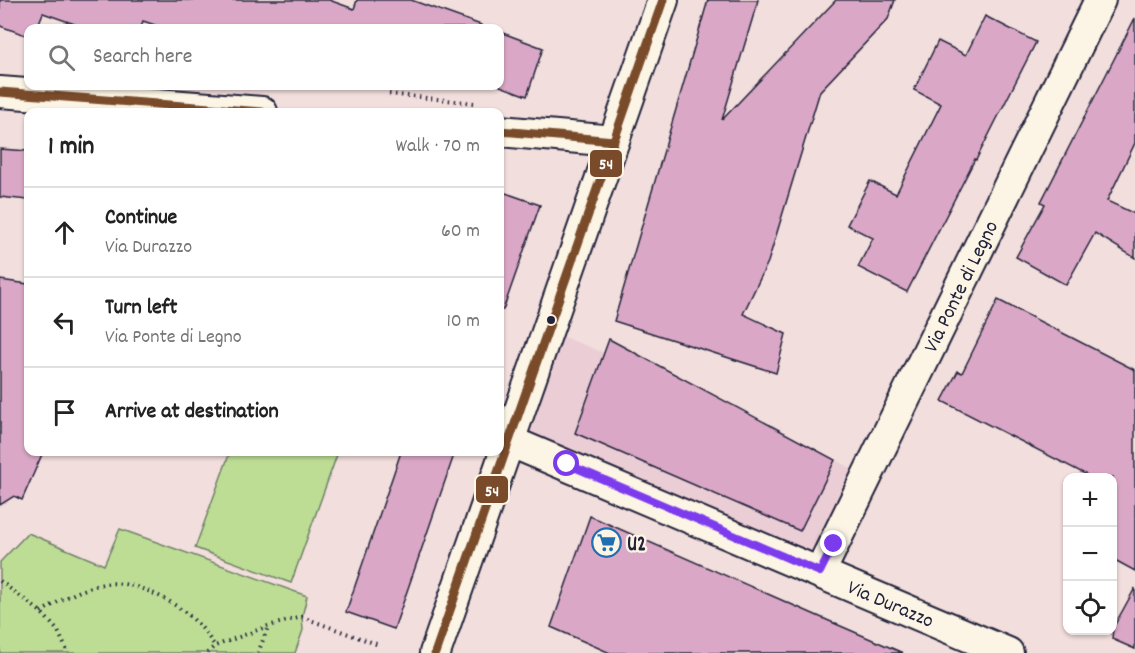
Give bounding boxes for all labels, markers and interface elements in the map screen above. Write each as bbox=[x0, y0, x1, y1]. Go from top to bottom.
search box bbox=[24, 24, 504, 90]
icon: search bbox=[45, 41, 78, 74]
text: Search here bbox=[93, 42, 192, 73]
text: 1 min bbox=[48, 129, 94, 166]
text: Walk · 70 m bbox=[396, 133, 480, 161]
line badge: 54 bbox=[589, 149, 623, 178]
text: 54 bbox=[599, 154, 613, 177]
text: Continue bbox=[105, 203, 177, 234]
icon: ahead bbox=[48, 216, 81, 249]
street label: Via Ponte di Legno bbox=[918, 216, 1008, 358]
text: 60 m bbox=[441, 218, 480, 246]
text: Via Durazzo bbox=[105, 234, 192, 262]
text: Turn left bbox=[105, 293, 177, 324]
icon: left bbox=[48, 306, 81, 339]
text: 10 m bbox=[446, 308, 480, 336]
unlabelled marker bbox=[545, 314, 557, 326]
text: Via Ponte di Legno bbox=[105, 324, 242, 352]
icon: arrive bbox=[48, 396, 81, 429]
text: Arrive at destination bbox=[105, 397, 279, 428]
route start bbox=[553, 450, 579, 476]
map controls bbox=[1063, 473, 1117, 635]
button: + bbox=[1063, 473, 1117, 527]
line badge: 54 bbox=[475, 475, 509, 504]
text: 54 bbox=[485, 481, 499, 504]
supermarket icon: U2 bbox=[590, 527, 622, 559]
button: − bbox=[1063, 527, 1117, 581]
route end bbox=[820, 530, 846, 556]
place label: U2 bbox=[627, 531, 646, 561]
street label: Via Durazzo bbox=[842, 574, 938, 637]
button: locate bbox=[1063, 581, 1117, 635]

